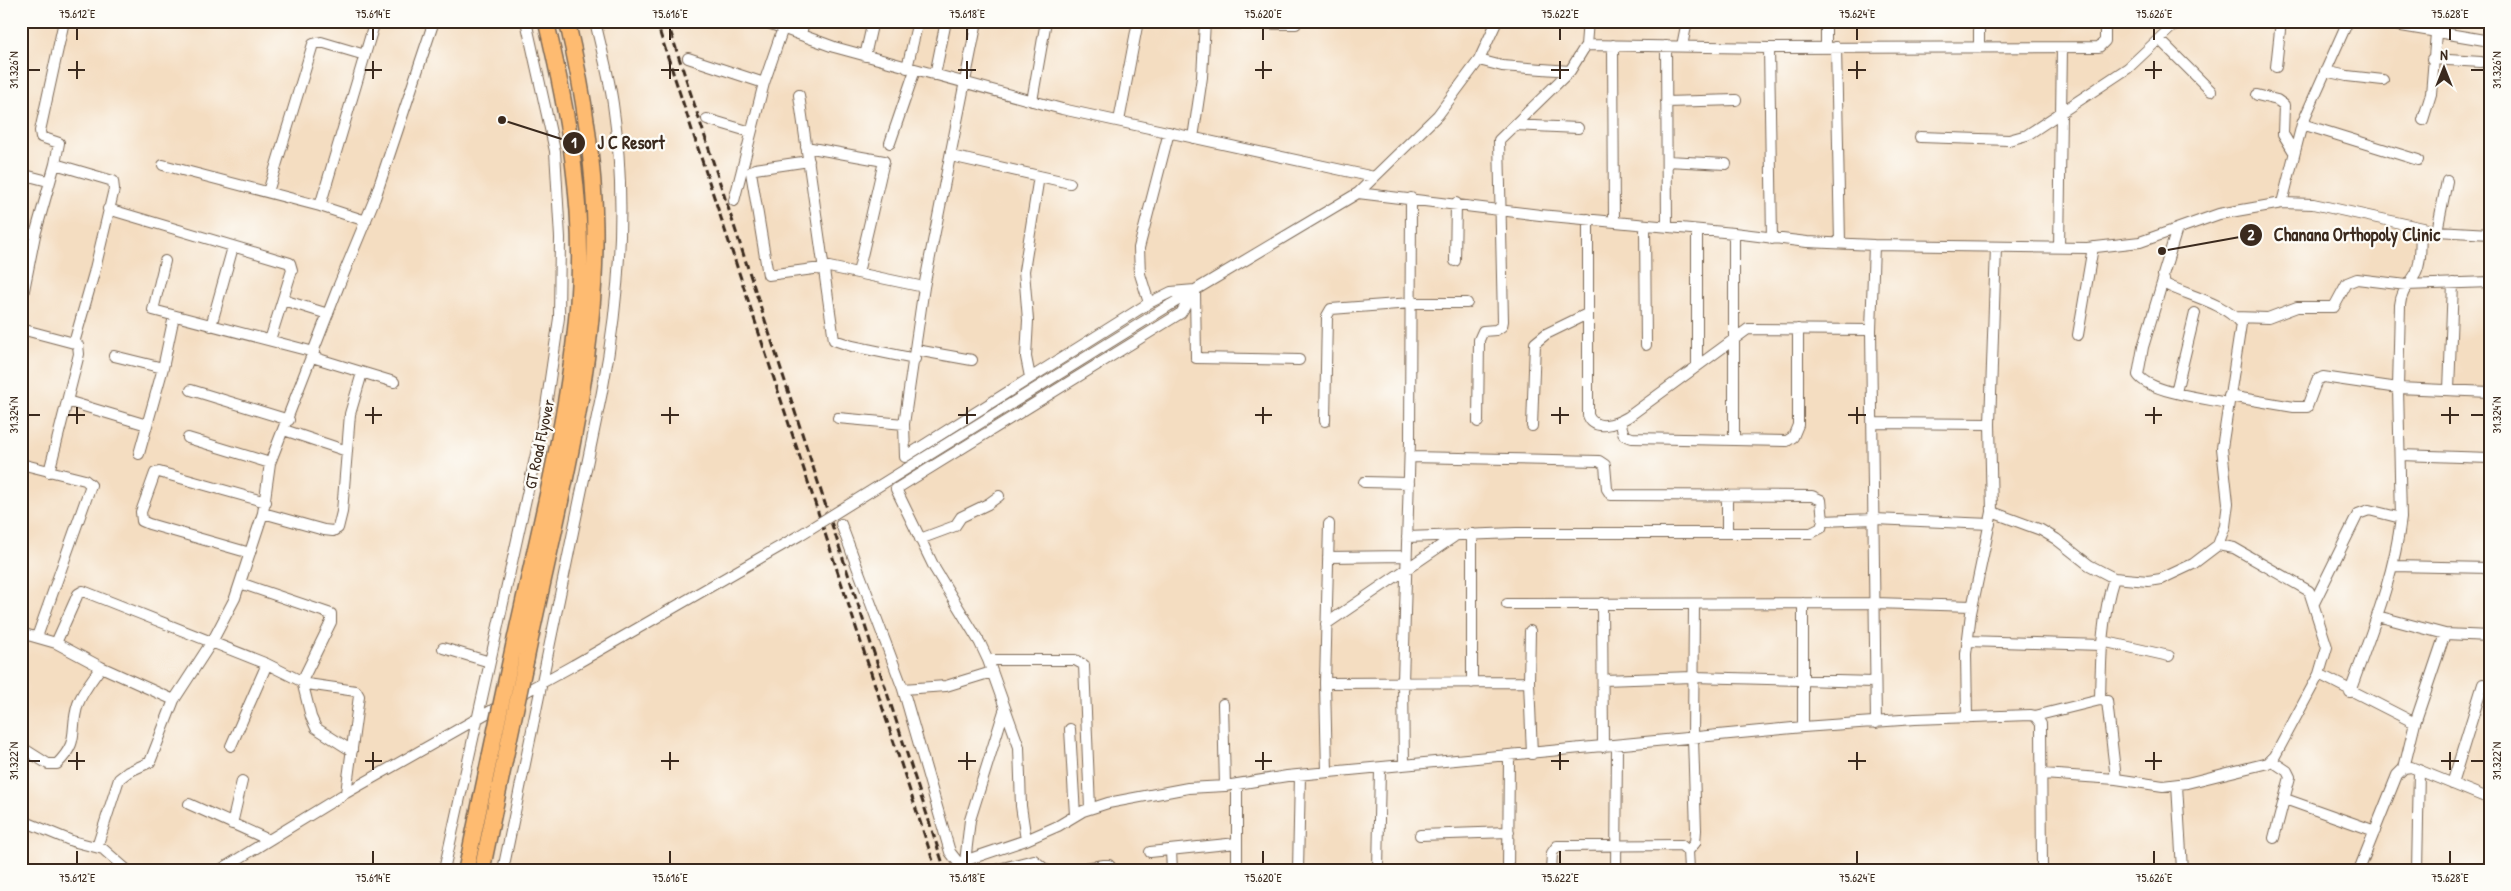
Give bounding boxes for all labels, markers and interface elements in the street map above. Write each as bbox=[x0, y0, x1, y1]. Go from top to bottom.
text: 75.612°E bbox=[59, 5, 96, 22]
text: 75.614°E bbox=[355, 5, 391, 22]
text: 75.616°E bbox=[652, 5, 688, 22]
text: 75.618°E bbox=[949, 5, 986, 22]
text: 75.620°E bbox=[1244, 5, 1282, 22]
text: 75.622°E bbox=[1541, 5, 1580, 22]
text: 75.624°E bbox=[1839, 5, 1876, 22]
text: 75.626°E bbox=[2136, 5, 2173, 22]
text: 75.628°E bbox=[2431, 5, 2469, 22]
north arrow bbox=[2418, 42, 2468, 92]
text: N bbox=[2440, 45, 2448, 64]
text: 31.326°N bbox=[5, 51, 22, 89]
text: 31.326°N bbox=[2488, 51, 2505, 89]
callout: J C Resort bbox=[562, 126, 674, 159]
text: J C Resort bbox=[597, 130, 666, 155]
text: 1 bbox=[571, 132, 577, 153]
callout: Chanana Orthopoly Clinic bbox=[2238, 218, 2450, 251]
text: Chanana Orthopoly Clinic bbox=[2274, 222, 2441, 248]
text: 2 bbox=[2247, 224, 2255, 245]
text: 31.324°N bbox=[5, 397, 22, 433]
street label: GT Road Flyover bbox=[519, 397, 559, 491]
text: 31.324°N bbox=[2488, 397, 2505, 433]
text: 31.322°N bbox=[5, 742, 22, 780]
text: 31.322°N bbox=[2488, 742, 2505, 780]
text: 75.612°E bbox=[59, 869, 96, 886]
text: 75.614°E bbox=[355, 869, 391, 886]
text: 75.616°E bbox=[652, 869, 688, 886]
text: 75.618°E bbox=[949, 869, 986, 886]
text: 75.620°E bbox=[1244, 869, 1282, 886]
text: 75.622°E bbox=[1541, 869, 1580, 886]
text: 75.624°E bbox=[1839, 869, 1876, 886]
text: 75.626°E bbox=[2136, 869, 2173, 886]
text: 75.628°E bbox=[2431, 869, 2469, 886]

